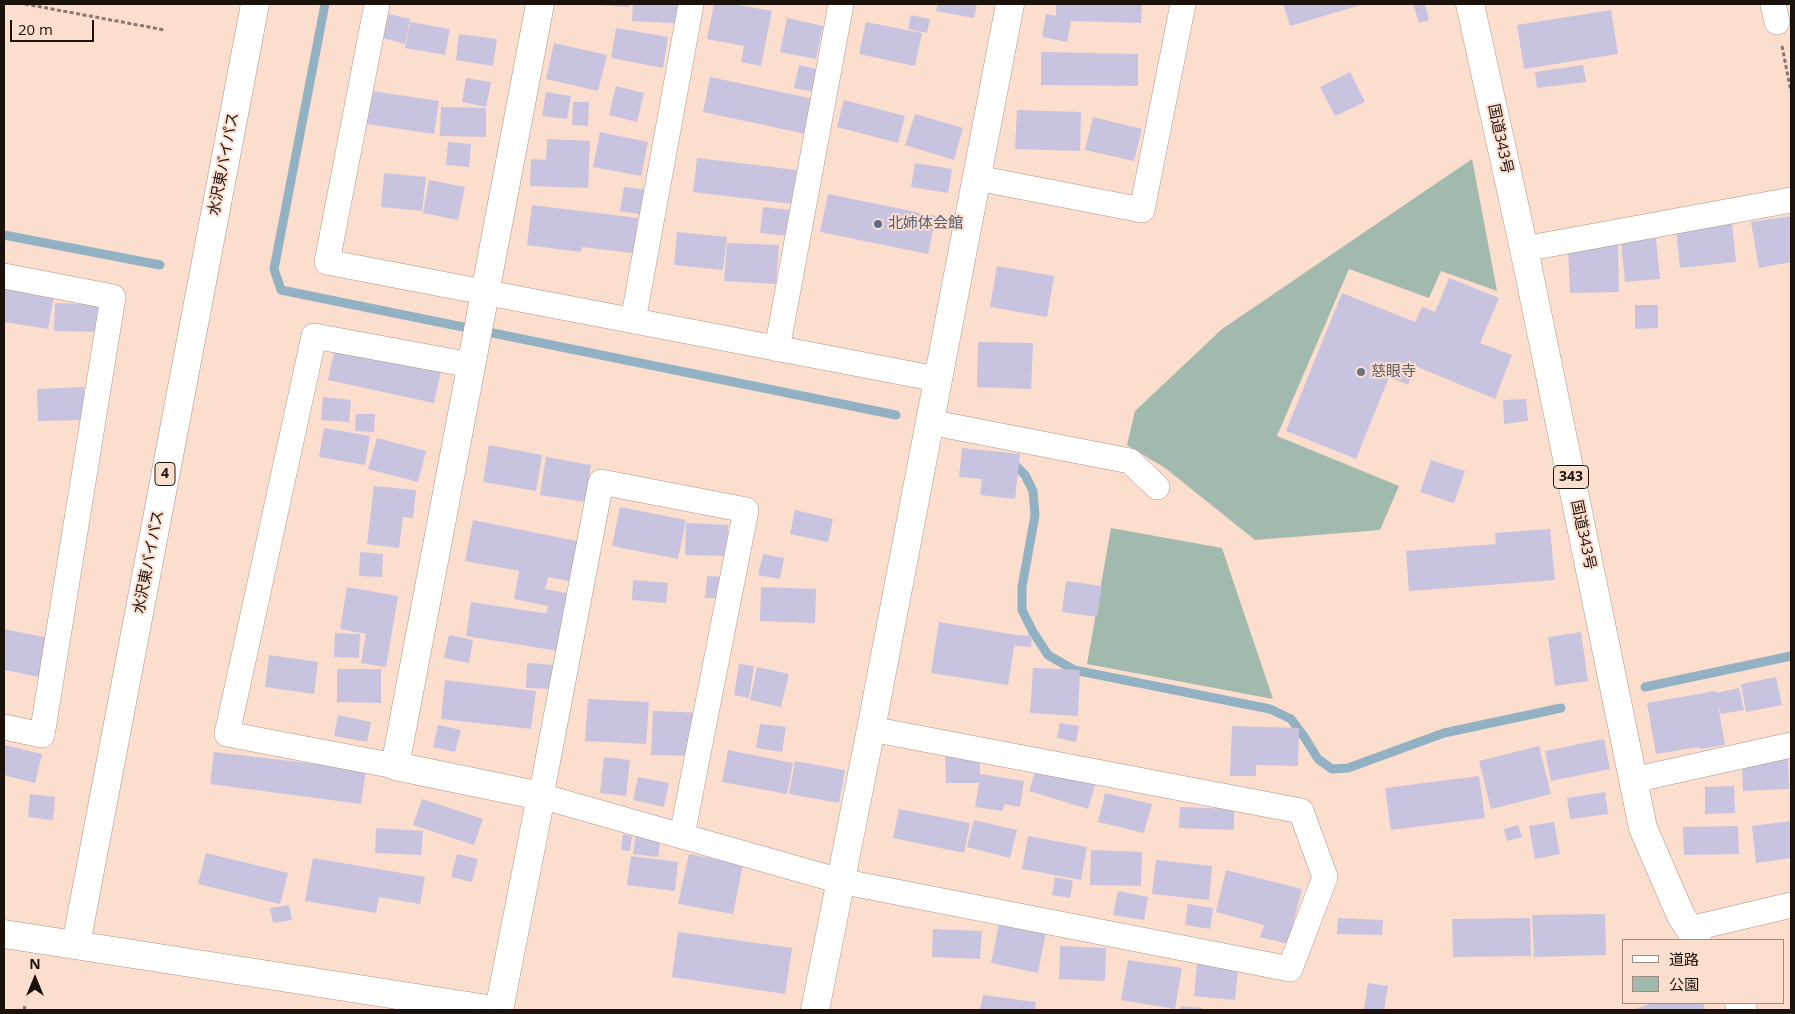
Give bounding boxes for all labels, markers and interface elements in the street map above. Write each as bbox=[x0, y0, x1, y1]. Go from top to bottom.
scale bar bbox=[12, 10, 96, 42]
text: 20 m bbox=[18, 19, 53, 39]
street label: 国道343号 bbox=[1484, 103, 1516, 175]
street label: 水沢東バイパス bbox=[205, 111, 243, 217]
place label: 北姉体会館 bbox=[888, 215, 963, 233]
marker: 北姉体会館 bbox=[872, 218, 884, 230]
place label: 慈眼寺 bbox=[1371, 363, 1416, 381]
marker: 慈眼寺 bbox=[1355, 366, 1367, 378]
road number: 4 bbox=[155, 462, 175, 486]
road number: 343 bbox=[1554, 466, 1588, 488]
street label: 国道343号 bbox=[1567, 499, 1599, 571]
street label: 水沢東バイパス bbox=[130, 509, 168, 615]
legend bbox=[1622, 939, 1785, 1004]
text: 道路 bbox=[1669, 949, 1699, 969]
north arrow bbox=[10, 954, 60, 1004]
text: N bbox=[29, 954, 41, 973]
text: 公園 bbox=[1669, 974, 1699, 994]

